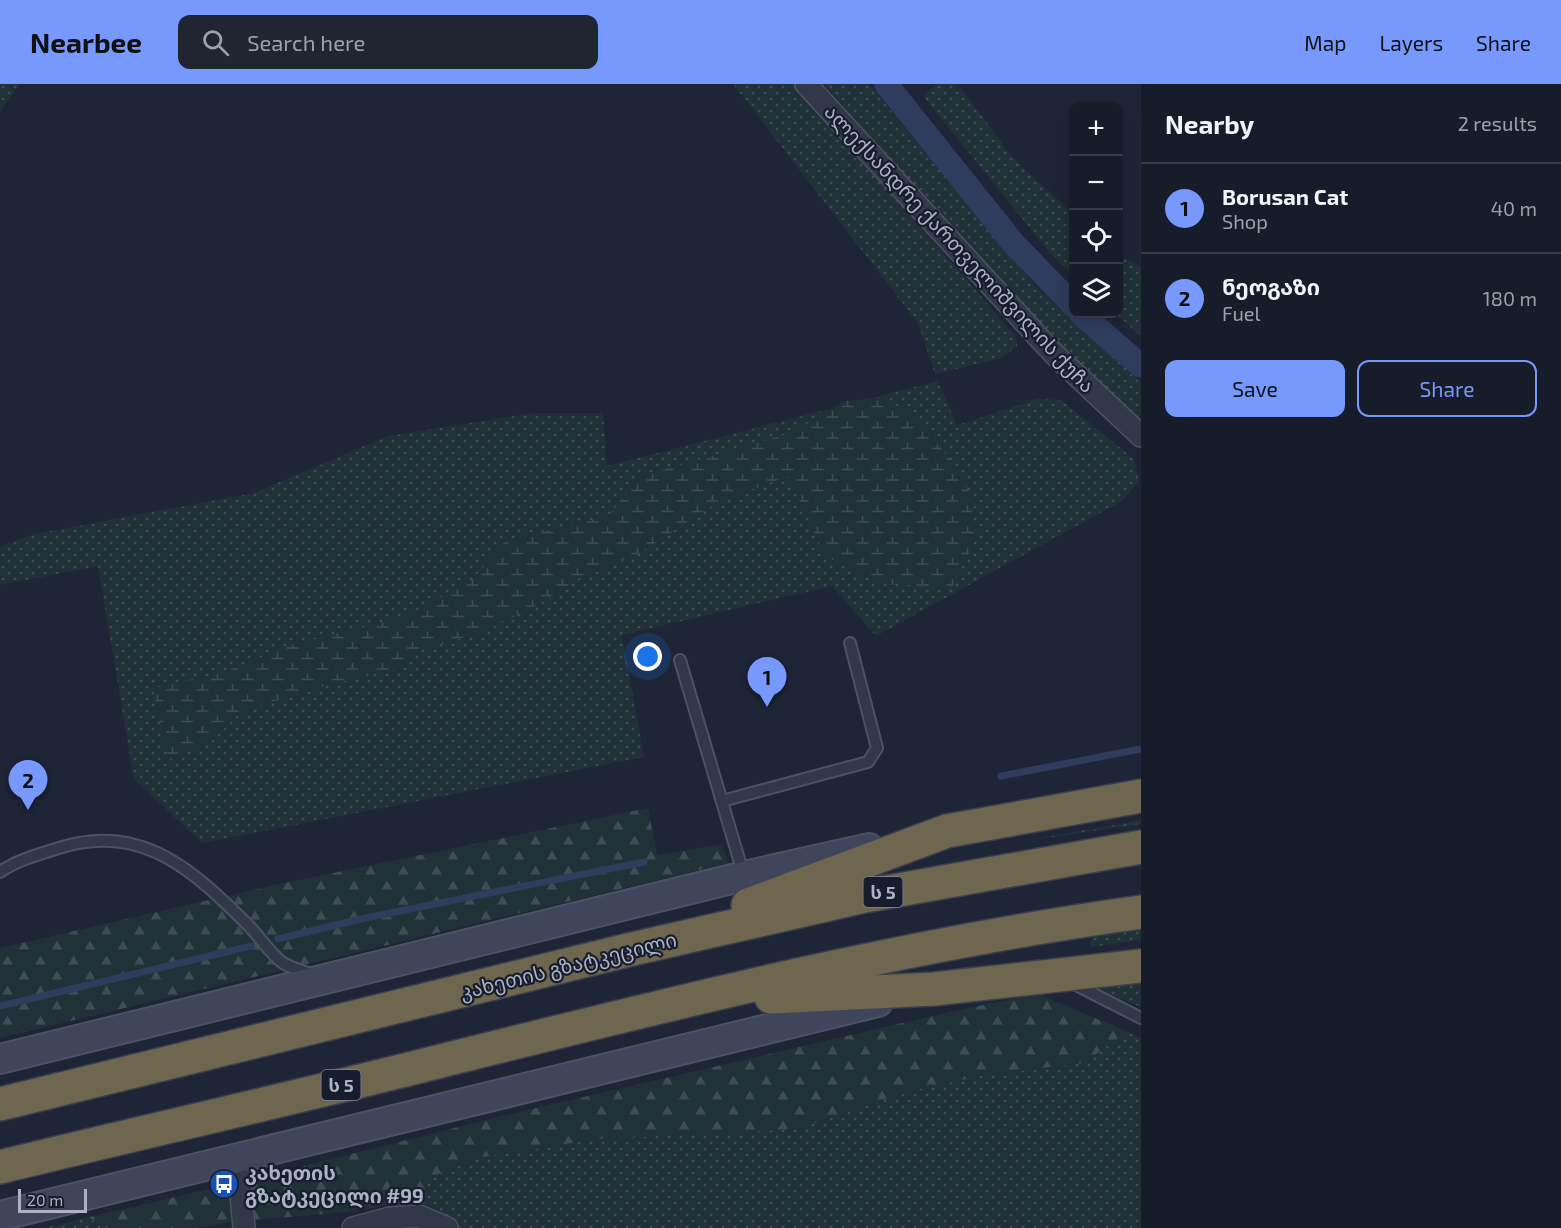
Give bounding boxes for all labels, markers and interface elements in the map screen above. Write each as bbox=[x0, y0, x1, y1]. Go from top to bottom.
search box bbox=[178, 15, 598, 69]
text: Nearbee bbox=[30, 25, 142, 59]
icon: search bbox=[199, 26, 232, 59]
text: Search here bbox=[247, 29, 365, 55]
text: Map bbox=[1304, 30, 1346, 55]
text: Layers bbox=[1379, 30, 1443, 55]
text: Share bbox=[1476, 30, 1531, 55]
street label: ალექსანდრე ქართველიშვილის ქუჩა bbox=[819, 99, 1100, 398]
map controls bbox=[1069, 102, 1123, 318]
button: + bbox=[1069, 102, 1123, 156]
text: Nearby bbox=[1165, 108, 1254, 139]
text: 2 results bbox=[1458, 111, 1537, 135]
button: − bbox=[1069, 156, 1123, 210]
text: Borusan Cat bbox=[1222, 183, 1348, 209]
text: 1 bbox=[1180, 196, 1189, 220]
text: 40 m bbox=[1491, 196, 1537, 220]
text: Shop bbox=[1222, 209, 1268, 233]
button: locate bbox=[1069, 210, 1123, 264]
button: layers bbox=[1069, 264, 1123, 318]
text: ნეოგაზი bbox=[1222, 273, 1320, 299]
text: 2 bbox=[1179, 286, 1190, 310]
text: 180 m bbox=[1483, 286, 1537, 310]
text: Fuel bbox=[1222, 301, 1261, 325]
button: Save bbox=[1165, 360, 1345, 417]
button: Share bbox=[1357, 360, 1537, 417]
your location bbox=[633, 642, 662, 671]
pin: 1 bbox=[748, 658, 786, 707]
pin: 2 bbox=[9, 760, 48, 810]
road number: ს 5 bbox=[864, 877, 902, 907]
street label: კახეთის გზატკეცილი bbox=[457, 926, 679, 1005]
road number: ს 5 bbox=[322, 1070, 360, 1100]
place label: კახეთის გზატკეცილი #99 bbox=[245, 1160, 424, 1208]
bus stop icon: კახეთის გზატკეცილი #99 bbox=[208, 1168, 240, 1200]
scale bar bbox=[18, 1186, 87, 1214]
text: 20 m bbox=[27, 1190, 63, 1209]

